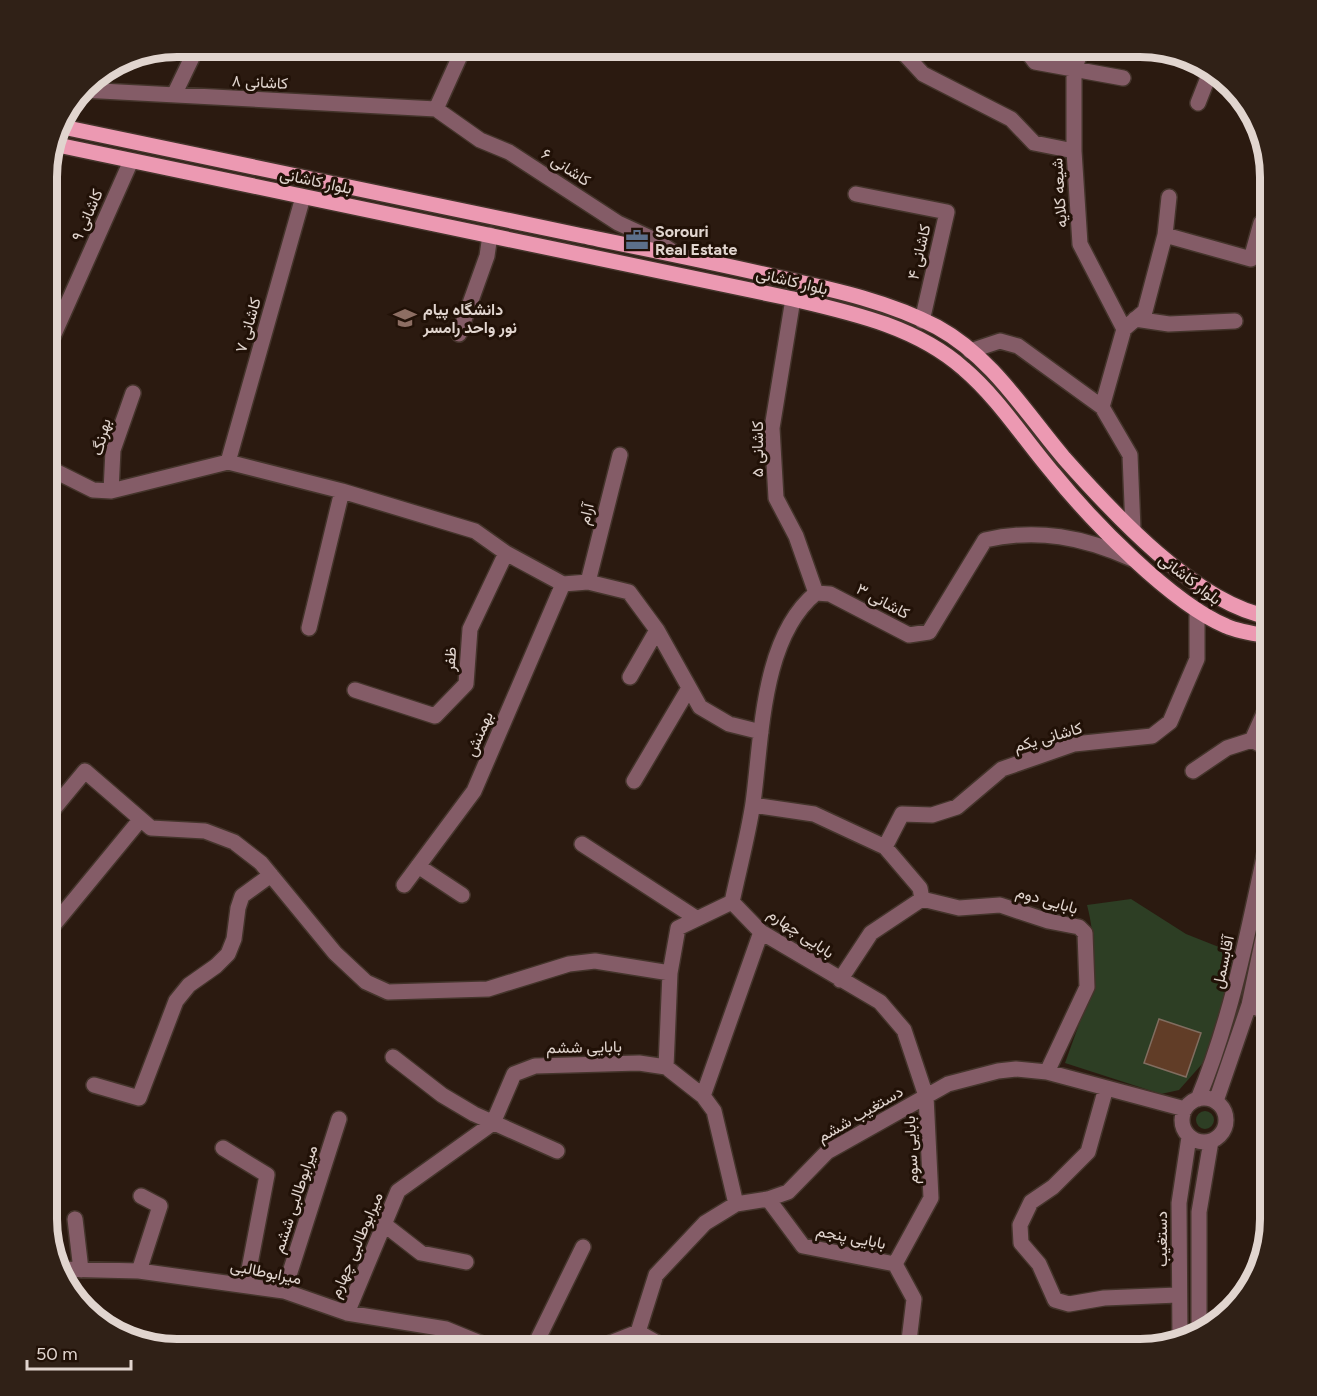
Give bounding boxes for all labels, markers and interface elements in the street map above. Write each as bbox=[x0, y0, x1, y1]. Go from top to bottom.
street label: کاشانی ۸ bbox=[231, 71, 289, 94]
street label: کاشانی ۶ bbox=[537, 144, 594, 191]
street label: شیعه کلایه bbox=[1047, 157, 1071, 229]
street label: بلوار کاشانی bbox=[278, 164, 354, 199]
street label: کاشانی ۹ bbox=[67, 186, 108, 244]
place label: Sorouri Real Estate bbox=[655, 222, 737, 259]
street label: کاشانی ۴ bbox=[903, 223, 936, 282]
office icon: Sorouri Real Estate bbox=[624, 227, 650, 253]
street label: بلوار کاشانی bbox=[754, 264, 830, 299]
street label: کاشانی ۷ bbox=[231, 295, 266, 355]
place label: دانشگاه پیام نور واحد رامسر bbox=[422, 300, 517, 338]
school or university icon: دانشگاه پیام نور واحد رامسر bbox=[392, 305, 418, 331]
street label: بهرنگ bbox=[87, 417, 116, 458]
street label: کاشانی ۵ bbox=[748, 421, 768, 477]
street label: آرام bbox=[574, 500, 599, 527]
street label: بلوار کاشانی bbox=[1154, 549, 1225, 609]
street label: کاشانی ۳ bbox=[853, 579, 913, 624]
street label: ظفر bbox=[440, 646, 461, 673]
street label: بهمنش bbox=[461, 709, 498, 760]
street label: کاشانی یکم bbox=[1012, 718, 1085, 757]
street label: بابایی دوم bbox=[1014, 882, 1080, 919]
street label: بابایی چهارم bbox=[763, 904, 838, 964]
street label: آقابسمل bbox=[1208, 932, 1239, 991]
street label: بابایی ششم bbox=[546, 1037, 622, 1058]
street label: دستغیب ششم bbox=[814, 1082, 907, 1147]
street label: بابایی سوم bbox=[900, 1115, 923, 1185]
street label: میرابوطالبی ششم bbox=[269, 1143, 322, 1256]
street label: میرابوطالبی چهارم bbox=[325, 1189, 389, 1301]
street label: دستغیب bbox=[1152, 1211, 1171, 1267]
street label: بابایی پنجم bbox=[814, 1221, 888, 1255]
street label: میرابوطالبی bbox=[229, 1256, 303, 1289]
scale bar bbox=[27, 1333, 130, 1371]
text: 50 m bbox=[36, 1343, 78, 1365]

